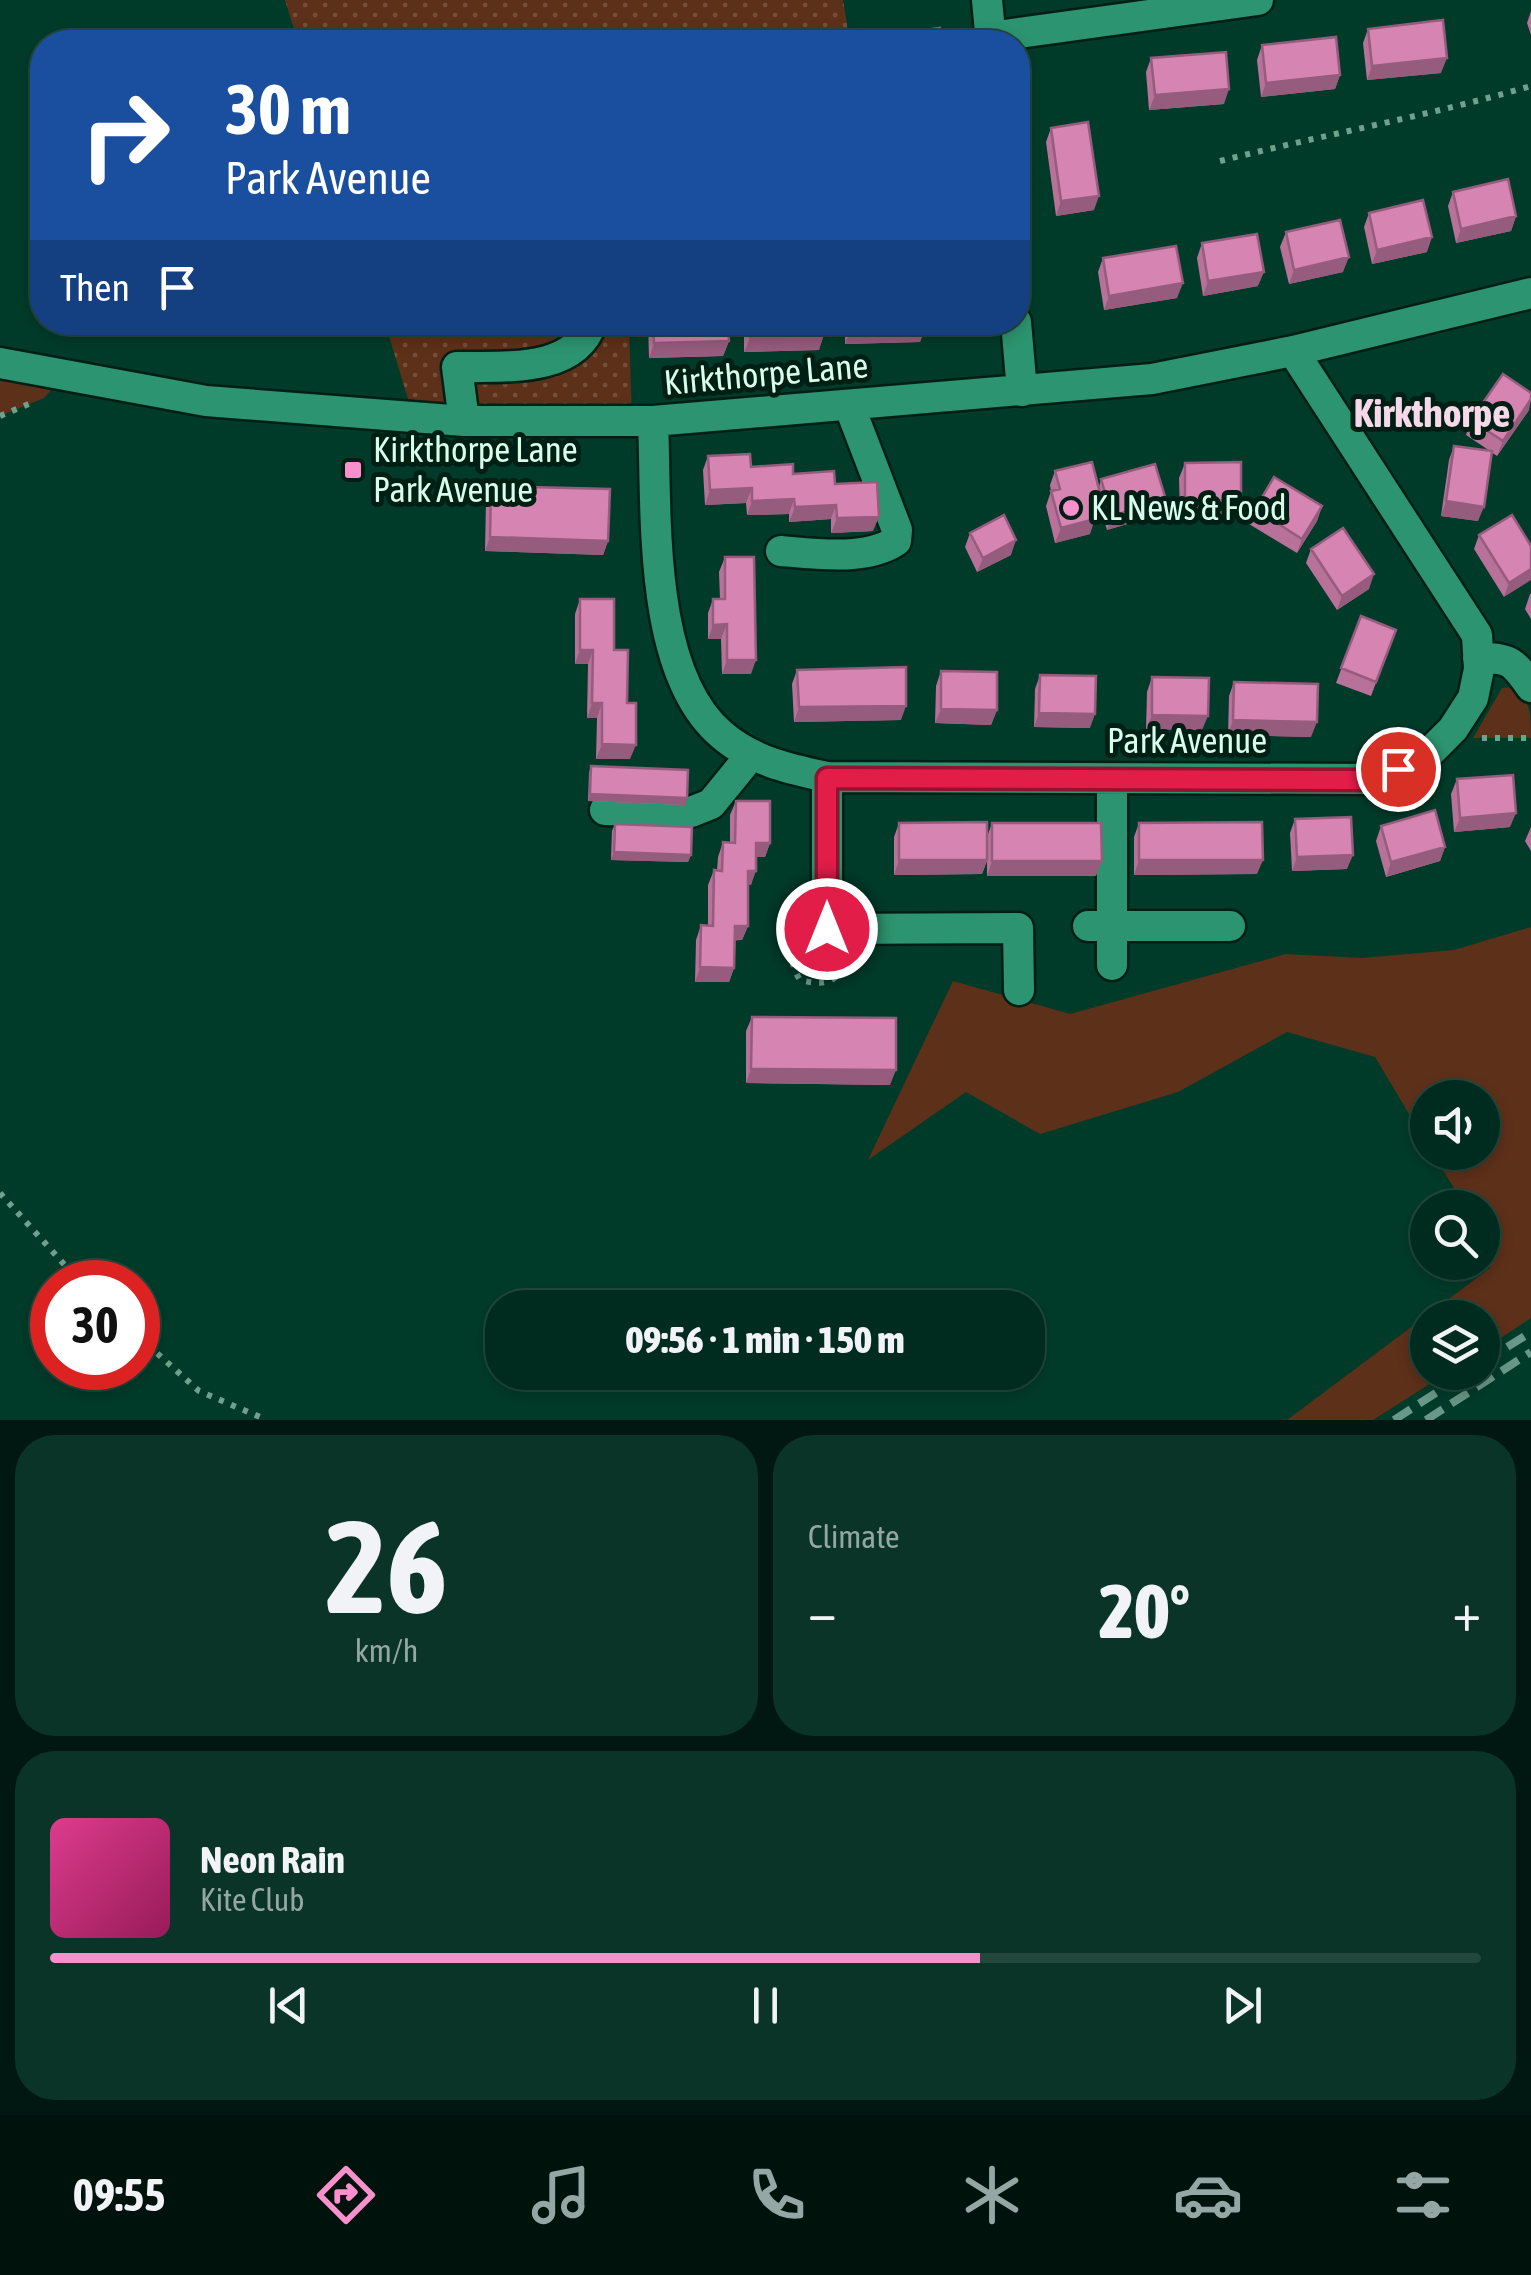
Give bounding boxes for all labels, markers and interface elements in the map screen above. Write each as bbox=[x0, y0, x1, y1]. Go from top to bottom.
text: 30 m bbox=[225, 69, 351, 149]
icon: right bbox=[60, 70, 190, 200]
text: Park Avenue bbox=[225, 152, 431, 204]
icon: arrive bbox=[150, 260, 205, 315]
text: Then bbox=[60, 266, 130, 309]
street label: Kirkthorpe Lane bbox=[662, 344, 870, 402]
district label: Kirkthorpe bbox=[1354, 390, 1510, 435]
place label: Kirkthorpe Lane Park Avenue bbox=[373, 429, 578, 509]
marker: Kirkthorpe Lane Park Avenue bbox=[342, 459, 364, 481]
place label: KL News & Food bbox=[1091, 487, 1287, 527]
marker: KL News & Food bbox=[1060, 497, 1082, 519]
street label: Park Avenue bbox=[1107, 720, 1267, 760]
pin bbox=[1356, 727, 1441, 812]
icon: arrive bbox=[1371, 742, 1426, 797]
position arrow bbox=[775, 877, 879, 981]
map controls bbox=[1410, 1080, 1500, 1390]
button: sound bbox=[1410, 1080, 1500, 1170]
button: search bbox=[1410, 1190, 1500, 1280]
speed limit sign: 30 bbox=[30, 1260, 160, 1390]
button: layers bbox=[1410, 1300, 1500, 1390]
text: 09:56 · 1 min · 150 m bbox=[625, 1318, 905, 1361]
text: 26 bbox=[325, 1492, 448, 1641]
text: Climate bbox=[808, 1518, 900, 1555]
text: 20° bbox=[1099, 1568, 1190, 1654]
text: − bbox=[808, 1580, 837, 1643]
text: + bbox=[1452, 1580, 1481, 1643]
text: km/h bbox=[355, 1632, 418, 1669]
text: Neon Rain bbox=[200, 1838, 345, 1881]
text: Kite Club bbox=[200, 1881, 304, 1918]
icon: previous bbox=[261, 1978, 316, 2033]
icon: pause bbox=[738, 1978, 793, 2033]
icon: next bbox=[1215, 1978, 1270, 2033]
icon: directions bbox=[311, 2160, 381, 2230]
icon: music bbox=[526, 2160, 596, 2230]
icon: phone bbox=[742, 2160, 812, 2230]
icon: climate bbox=[957, 2160, 1027, 2230]
icon: car bbox=[1173, 2160, 1243, 2230]
icon: filters bbox=[1388, 2160, 1458, 2230]
text: 09:55 bbox=[73, 2169, 165, 2221]

